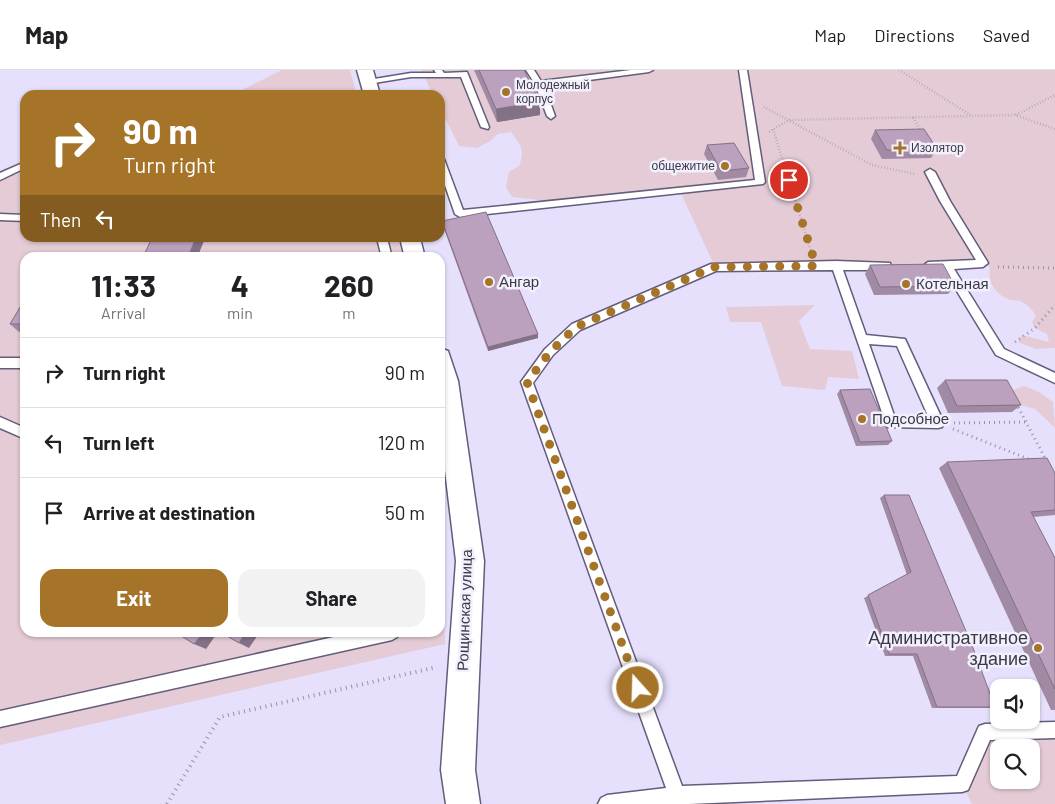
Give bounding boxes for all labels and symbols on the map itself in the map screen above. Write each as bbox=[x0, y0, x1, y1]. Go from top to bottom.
place label: Молодежный корпус bbox=[516, 77, 590, 106]
marker: Молодежный корпус bbox=[500, 86, 512, 98]
place label: Изолятор bbox=[911, 140, 964, 155]
marker: Изолятор bbox=[893, 141, 907, 155]
place label: общежитие bbox=[652, 158, 715, 173]
pin bbox=[768, 159, 810, 201]
marker: общежитие bbox=[719, 160, 731, 172]
place label: Ангар bbox=[499, 272, 539, 290]
place label: Котельная bbox=[916, 274, 989, 292]
marker: Ангар bbox=[483, 276, 495, 288]
marker: Котельная bbox=[900, 278, 912, 290]
place label: Подсобное bbox=[872, 409, 949, 427]
marker: Подсобное bbox=[856, 413, 868, 425]
street label: Рощинская улица bbox=[453, 548, 475, 671]
place label: Административное здание bbox=[868, 626, 1028, 669]
marker: Административное здание bbox=[1032, 642, 1044, 654]
position arrow bbox=[611, 661, 663, 713]

